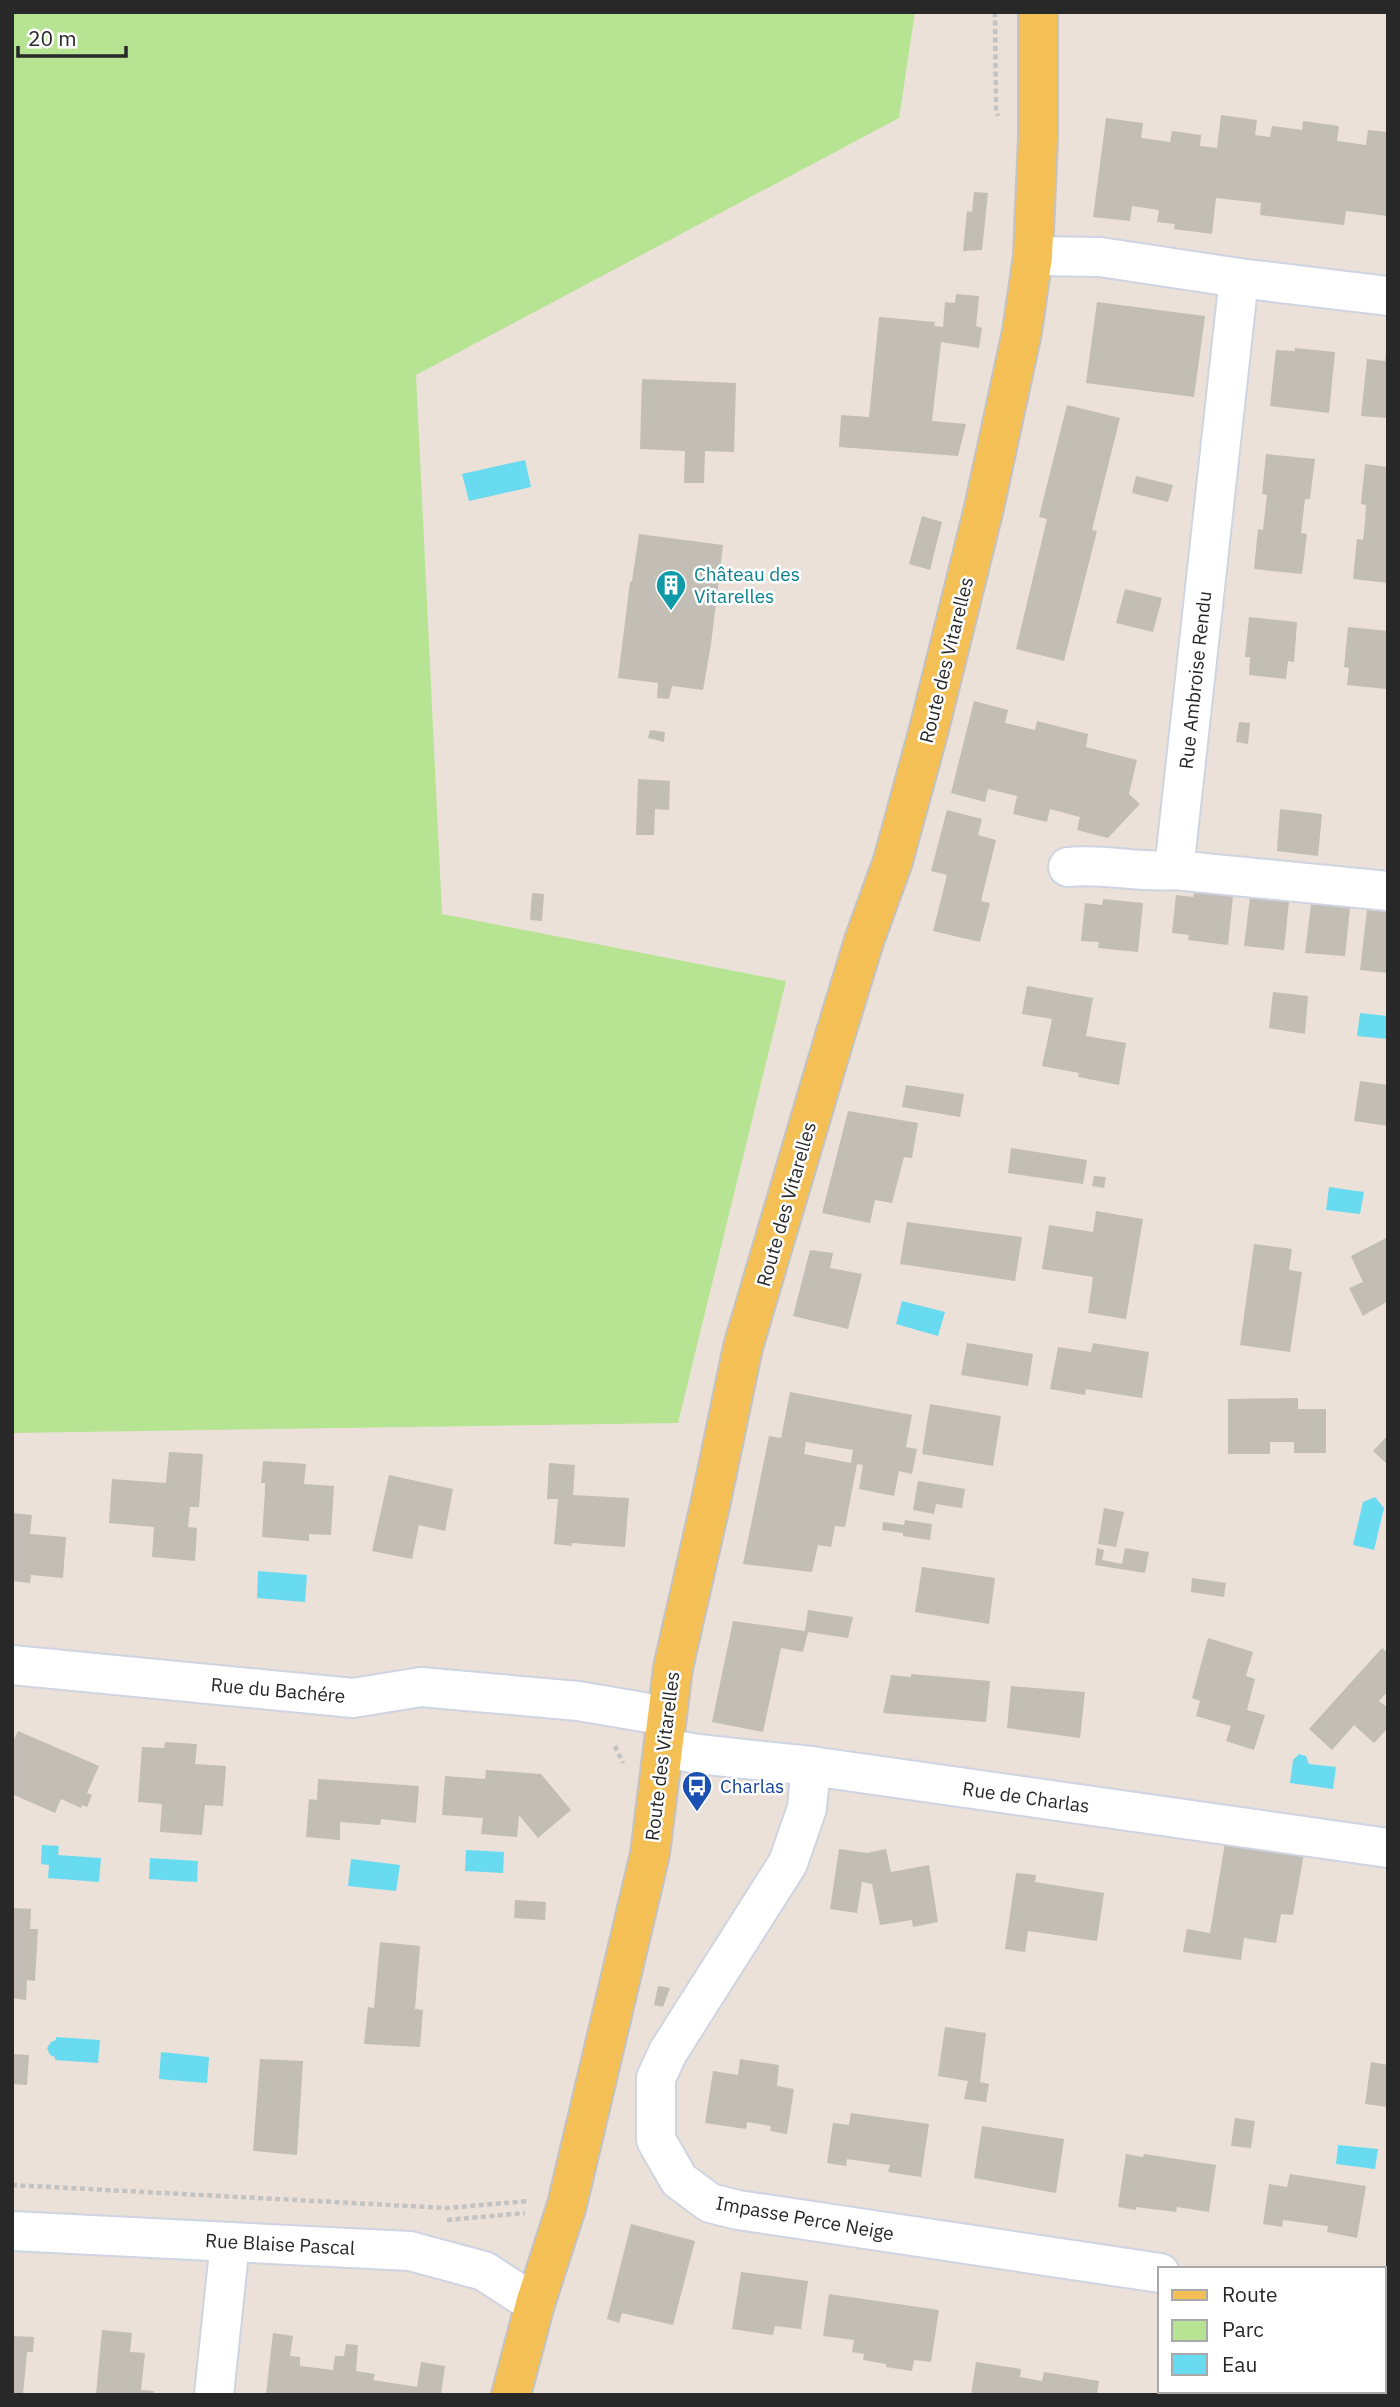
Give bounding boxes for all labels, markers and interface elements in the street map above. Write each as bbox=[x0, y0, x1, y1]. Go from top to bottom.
scale bar bbox=[18, 14, 126, 58]
text: 20 m bbox=[28, 24, 77, 52]
place label: Château des Vitarelles bbox=[694, 562, 800, 608]
building icon: Château des Vitarelles bbox=[654, 568, 688, 612]
street label: Route des Vitarelles bbox=[914, 574, 978, 746]
street label: Rue Ambroise Rendu bbox=[1174, 590, 1216, 770]
street label: Route des Vitarelles bbox=[751, 1119, 821, 1289]
street label: Route des Vitarelles bbox=[640, 1670, 684, 1842]
street label: Rue du Bachére bbox=[210, 1672, 346, 1708]
bus stop icon: Charlas bbox=[680, 1769, 714, 1813]
place label: Charlas bbox=[720, 1774, 784, 1798]
street label: Rue de Charlas bbox=[961, 1776, 1091, 1818]
street label: Impasse Perce Neige bbox=[714, 2191, 896, 2245]
street label: Rue Blaise Pascal bbox=[204, 2228, 356, 2260]
legend bbox=[1158, 2267, 1386, 2393]
text: Route bbox=[1222, 2280, 1278, 2308]
text: Parc bbox=[1222, 2315, 1264, 2343]
text: Eau bbox=[1222, 2350, 1257, 2378]

